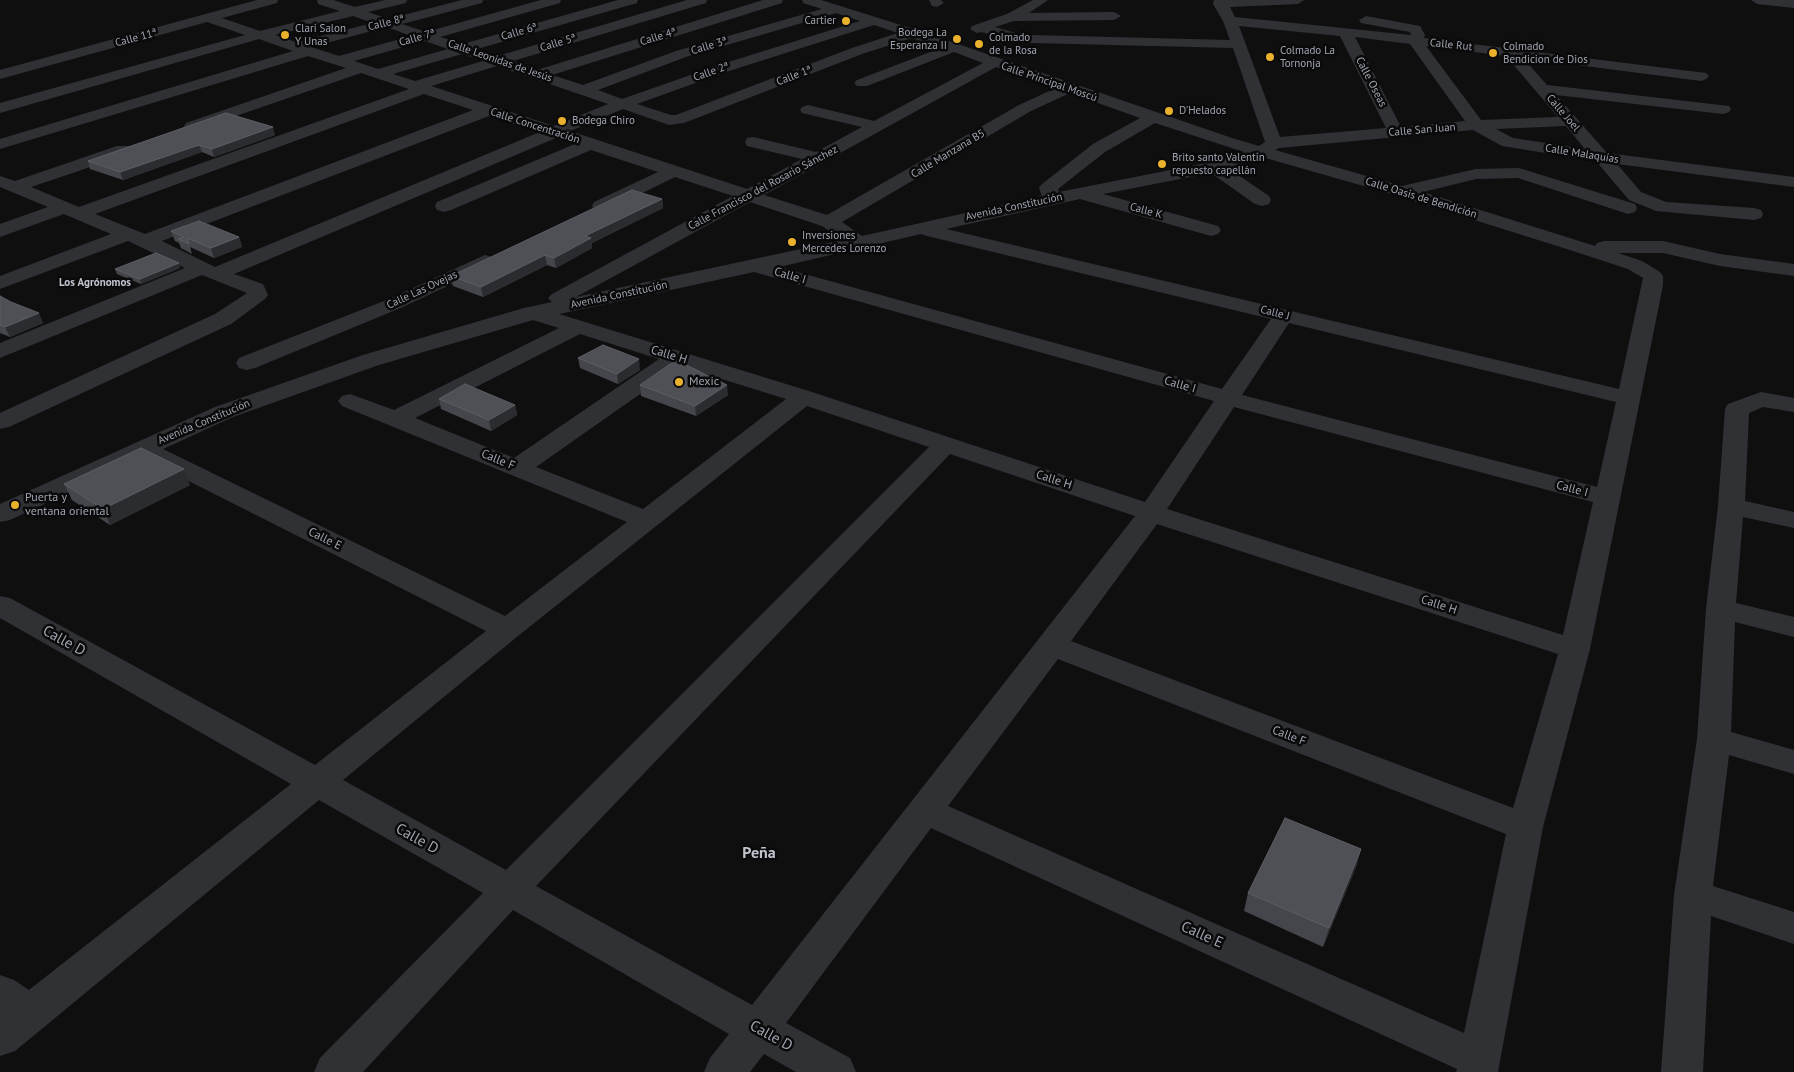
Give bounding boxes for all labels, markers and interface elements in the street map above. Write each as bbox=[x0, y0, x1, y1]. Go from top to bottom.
street label: Calle 8ª bbox=[367, 12, 405, 34]
place label: Cartier bbox=[804, 14, 836, 28]
marker: Cartier bbox=[840, 15, 852, 27]
street label: Calle 6ª bbox=[500, 21, 538, 43]
place label: Clari Salon Y Unas bbox=[295, 22, 346, 48]
street label: Calle 4ª bbox=[639, 25, 677, 49]
street label: Calle 11ª bbox=[114, 26, 158, 50]
place label: Bodega La Esperanza II bbox=[890, 26, 947, 52]
street label: Calle 7ª bbox=[398, 27, 436, 49]
marker: Clari Salon Y Unas bbox=[279, 29, 291, 41]
street label: Calle 5ª bbox=[539, 31, 577, 55]
place label: Colmado de la Rosa bbox=[989, 31, 1037, 57]
marker: Bodega La Esperanza II bbox=[951, 33, 963, 45]
street label: Calle 3ª bbox=[690, 34, 728, 58]
street label: Calle Rut bbox=[1429, 36, 1473, 54]
street label: Calle Leonidas de Jesús bbox=[446, 37, 554, 85]
marker: Colmado de la Rosa bbox=[973, 38, 985, 50]
place label: Colmado Bendicion de Dios bbox=[1503, 40, 1588, 66]
place label: Colmado La Tornonja bbox=[1280, 44, 1335, 70]
marker: Colmado Bendicion de Dios bbox=[1487, 47, 1499, 59]
marker: Colmado La Tornonja bbox=[1264, 51, 1276, 63]
street label: Calle Oseas bbox=[1353, 55, 1389, 109]
street label: Calle Principal Moscú bbox=[999, 59, 1099, 105]
street label: Calle 2ª bbox=[691, 60, 731, 84]
street label: Calle 1ª bbox=[774, 63, 814, 89]
street label: Calle Joel bbox=[1543, 92, 1583, 134]
place label: D'Helados bbox=[1179, 104, 1226, 118]
street label: Calle Concentración bbox=[489, 105, 581, 147]
marker: D'Helados bbox=[1163, 105, 1175, 117]
place label: Bodega Chiro bbox=[572, 114, 635, 128]
marker: Bodega Chiro bbox=[556, 115, 568, 127]
street label: Calle San Juan bbox=[1388, 120, 1456, 140]
street label: Calle Manzana B5 bbox=[909, 127, 987, 181]
street label: Calle Malaquías bbox=[1544, 142, 1620, 166]
street label: Calle Francisco del Rosario Sánchez bbox=[686, 143, 840, 233]
place label: Brito santo Valentin repuesto capellán bbox=[1172, 151, 1265, 177]
marker: Brito santo Valentin repuesto capellán bbox=[1156, 158, 1168, 170]
street label: Calle Oasis de Bendición bbox=[1364, 175, 1478, 221]
street label: Avenida Constitución bbox=[964, 190, 1064, 224]
street label: Calle K bbox=[1128, 200, 1164, 222]
place label: Inversiones Mercedes Lorenzo bbox=[802, 229, 886, 255]
marker: Inversiones Mercedes Lorenzo bbox=[786, 236, 798, 248]
street label: Calle I bbox=[772, 265, 808, 287]
street label: Calle Las Ovejas bbox=[385, 268, 459, 312]
district label: Los Agrónomos bbox=[59, 276, 131, 290]
street label: Avenida Constitución bbox=[569, 278, 669, 312]
street label: Calle J bbox=[1259, 303, 1291, 323]
street label: Calle H bbox=[649, 343, 689, 367]
street label: Calle I bbox=[1162, 374, 1198, 396]
place label: Mexic bbox=[689, 375, 719, 389]
marker: Mexic bbox=[673, 376, 685, 388]
street label: Avenida Constitución bbox=[156, 397, 252, 447]
street label: Calle F bbox=[479, 447, 517, 473]
street label: Calle H bbox=[1034, 467, 1074, 493]
street label: Calle I bbox=[1554, 478, 1590, 500]
place label: Puerta y ventana oriental bbox=[25, 491, 109, 519]
marker: Puerta y ventana oriental bbox=[9, 499, 21, 511]
street label: Calle E bbox=[306, 525, 344, 553]
street label: Calle H bbox=[1419, 592, 1459, 618]
street label: Calle D bbox=[40, 622, 88, 660]
street label: Calle F bbox=[1270, 723, 1308, 749]
street label: Calle D bbox=[393, 820, 441, 858]
district label: Peña bbox=[742, 843, 776, 863]
street label: Calle E bbox=[1178, 918, 1226, 952]
street label: Calle D bbox=[747, 1017, 795, 1055]

